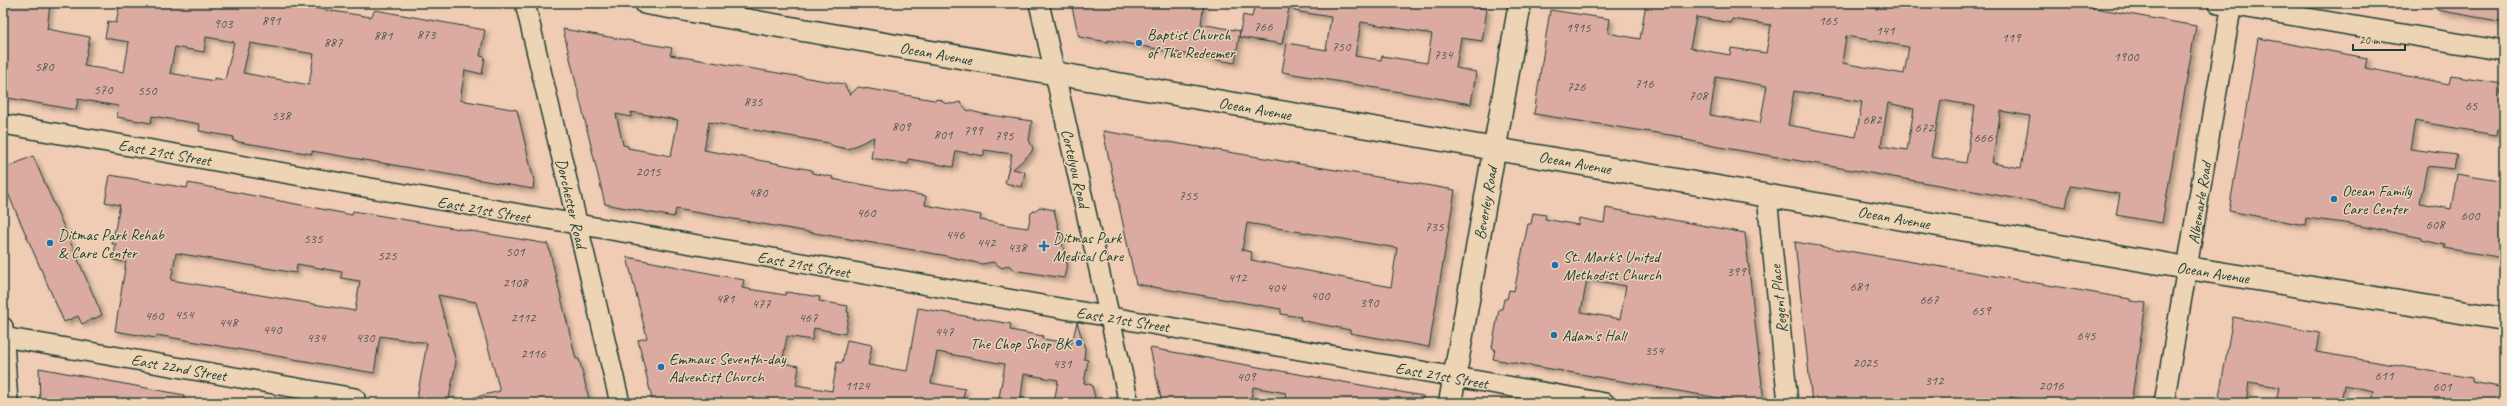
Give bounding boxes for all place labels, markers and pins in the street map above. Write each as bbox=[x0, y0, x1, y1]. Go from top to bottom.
place label: Baptist Church of The Redeemer bbox=[1147, 25, 1236, 63]
marker: Baptist Church of The Redeemer bbox=[1134, 38, 1144, 48]
place label: Ocean Family Care Center bbox=[2342, 181, 2413, 219]
marker: Ocean Family Care Center bbox=[2329, 194, 2339, 204]
place label: Ditmas Park Rehab & Care Center bbox=[58, 225, 165, 263]
place label: Ditmas Park Medical Care bbox=[1053, 228, 1125, 266]
marker: Ditmas Park Rehab & Care Center bbox=[45, 238, 55, 248]
marker: Ditmas Park Medical Care bbox=[1038, 240, 1050, 252]
place label: St. Mark's United Methodist Church bbox=[1563, 247, 1662, 285]
marker: St. Mark's United Methodist Church bbox=[1550, 260, 1560, 270]
place label: Adam's Hall bbox=[1562, 326, 1629, 346]
marker: Adam's Hall bbox=[1549, 330, 1559, 340]
place label: The Chop Shop BK bbox=[970, 334, 1074, 354]
marker: The Chop Shop BK bbox=[1074, 338, 1084, 348]
place label: Emmaus Seventh-day Adventist Church bbox=[669, 349, 787, 387]
marker: Emmaus Seventh-day Adventist Church bbox=[656, 362, 666, 372]

